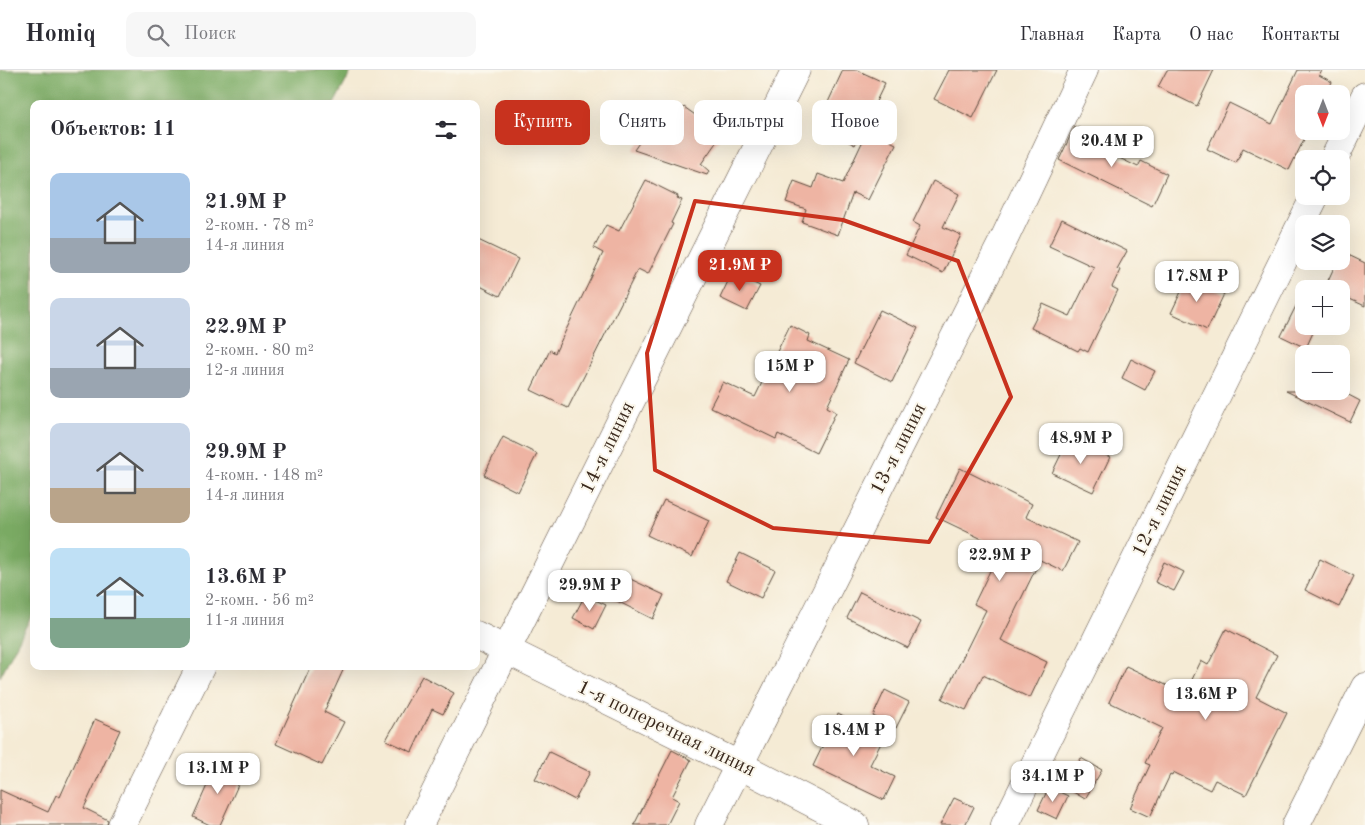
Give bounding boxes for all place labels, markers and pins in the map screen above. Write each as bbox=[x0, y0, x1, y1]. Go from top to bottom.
pin: 20.4M ₽ bbox=[1066, 126, 1158, 168]
pin: 21.9M ₽ bbox=[694, 250, 786, 292]
pin: 17.8M ₽ bbox=[1151, 260, 1243, 303]
pin: 15M ₽ bbox=[755, 350, 825, 393]
pin: 48.9M ₽ bbox=[1035, 422, 1127, 465]
pin: 22.9M ₽ bbox=[954, 540, 1046, 582]
pin: 29.9M ₽ bbox=[544, 570, 636, 612]
pin: 13.6M ₽ bbox=[1160, 678, 1252, 721]
pin: 18.4M ₽ bbox=[808, 714, 900, 757]
pin: 13.1M ₽ bbox=[172, 752, 264, 795]
pin: 34.1M ₽ bbox=[1007, 760, 1099, 803]

